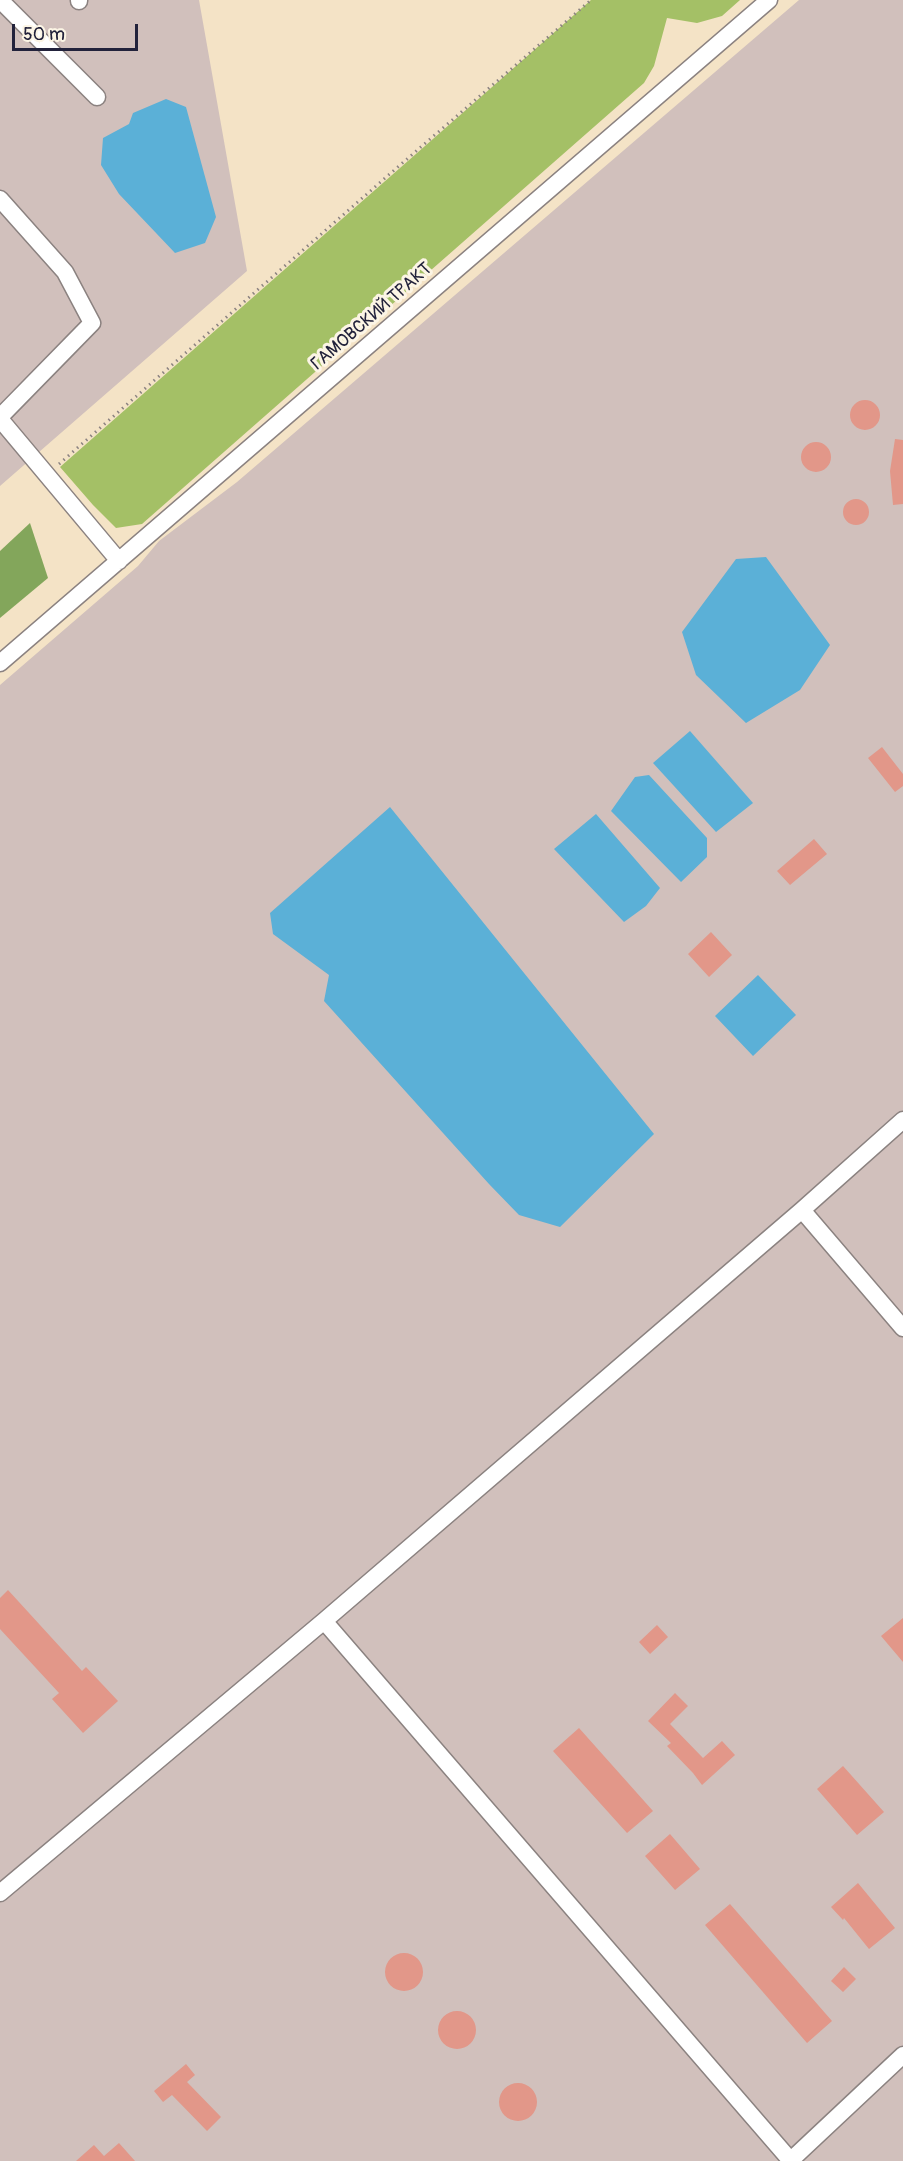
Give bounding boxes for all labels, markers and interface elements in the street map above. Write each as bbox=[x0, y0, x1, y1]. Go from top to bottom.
scale bar bbox=[15, 12, 141, 50]
text: 50 m bbox=[23, 23, 65, 46]
street label: ГАМОВСКИЙ ТРАКТ bbox=[307, 259, 437, 375]

